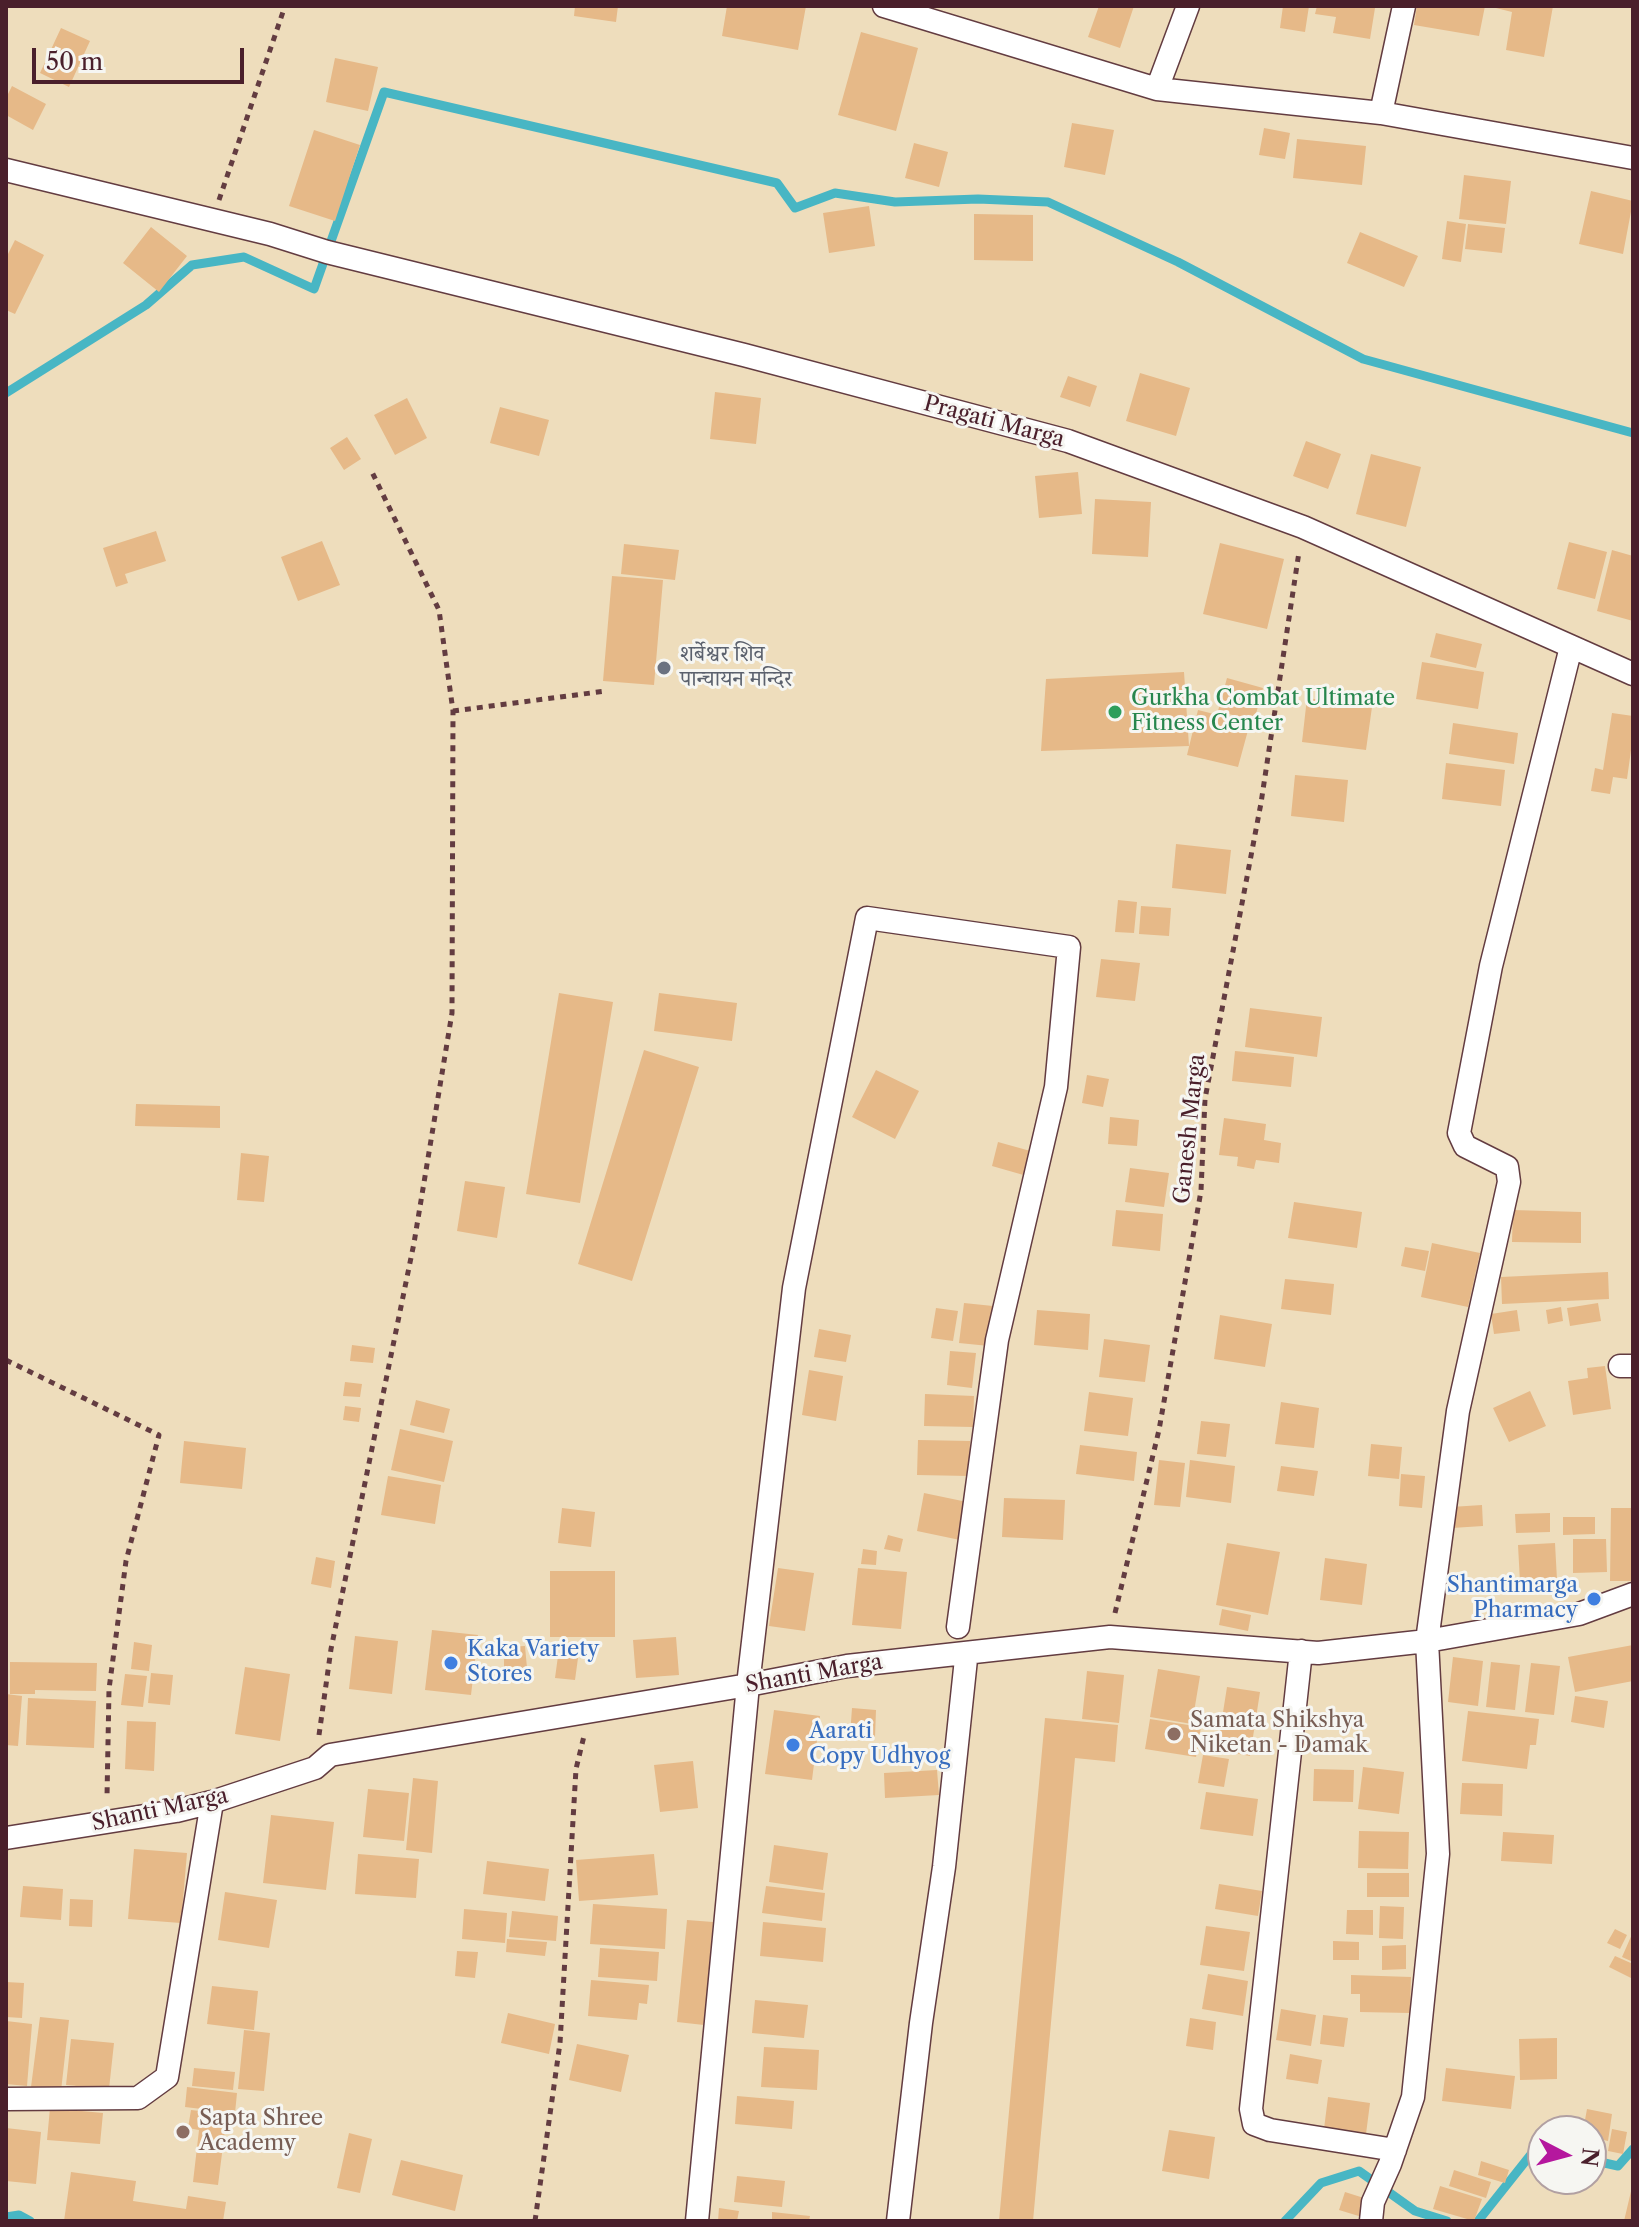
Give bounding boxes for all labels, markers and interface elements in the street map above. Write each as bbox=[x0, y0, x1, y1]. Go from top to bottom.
scale bar bbox=[36, 32, 248, 82]
text: 50 m bbox=[46, 47, 103, 76]
street label: Pragati Marga bbox=[921, 391, 1067, 453]
place label: शर्बेश्वर शिव पान्चायन मन्दिर bbox=[680, 642, 792, 694]
marker: शर्बेश्वर शिव पान्चायन मन्दिर bbox=[655, 659, 673, 677]
place label: Gurkha Combat Ultimate Fitness Center bbox=[1131, 686, 1395, 738]
marker: Gurkha Combat Ultimate Fitness Center bbox=[1106, 703, 1124, 721]
street label: Ganesh Marga bbox=[1169, 1053, 1211, 1205]
place label: Shantimarga Pharmacy bbox=[1447, 1573, 1578, 1624]
marker: Shantimarga Pharmacy bbox=[1585, 1590, 1603, 1608]
place label: Kaka Variety Stores bbox=[467, 1637, 599, 1688]
street label: Shanti Marga bbox=[743, 1649, 885, 1699]
marker: Kaka Variety Stores bbox=[442, 1654, 460, 1672]
place label: Samata Shikshya Niketan - Damak bbox=[1190, 1708, 1368, 1760]
place label: Aarati Copy Udhyog bbox=[809, 1719, 950, 1770]
marker: Samata Shikshya Niketan - Damak bbox=[1165, 1725, 1183, 1743]
marker: Aarati Copy Udhyog bbox=[784, 1736, 802, 1754]
street label: Shanti Marga bbox=[89, 1783, 231, 1837]
place label: Sapta Shree Academy bbox=[199, 2106, 323, 2158]
north arrow bbox=[1527, 2115, 1607, 2195]
marker: Sapta Shree Academy bbox=[174, 2123, 192, 2141]
text: N bbox=[1575, 2146, 1604, 2168]

